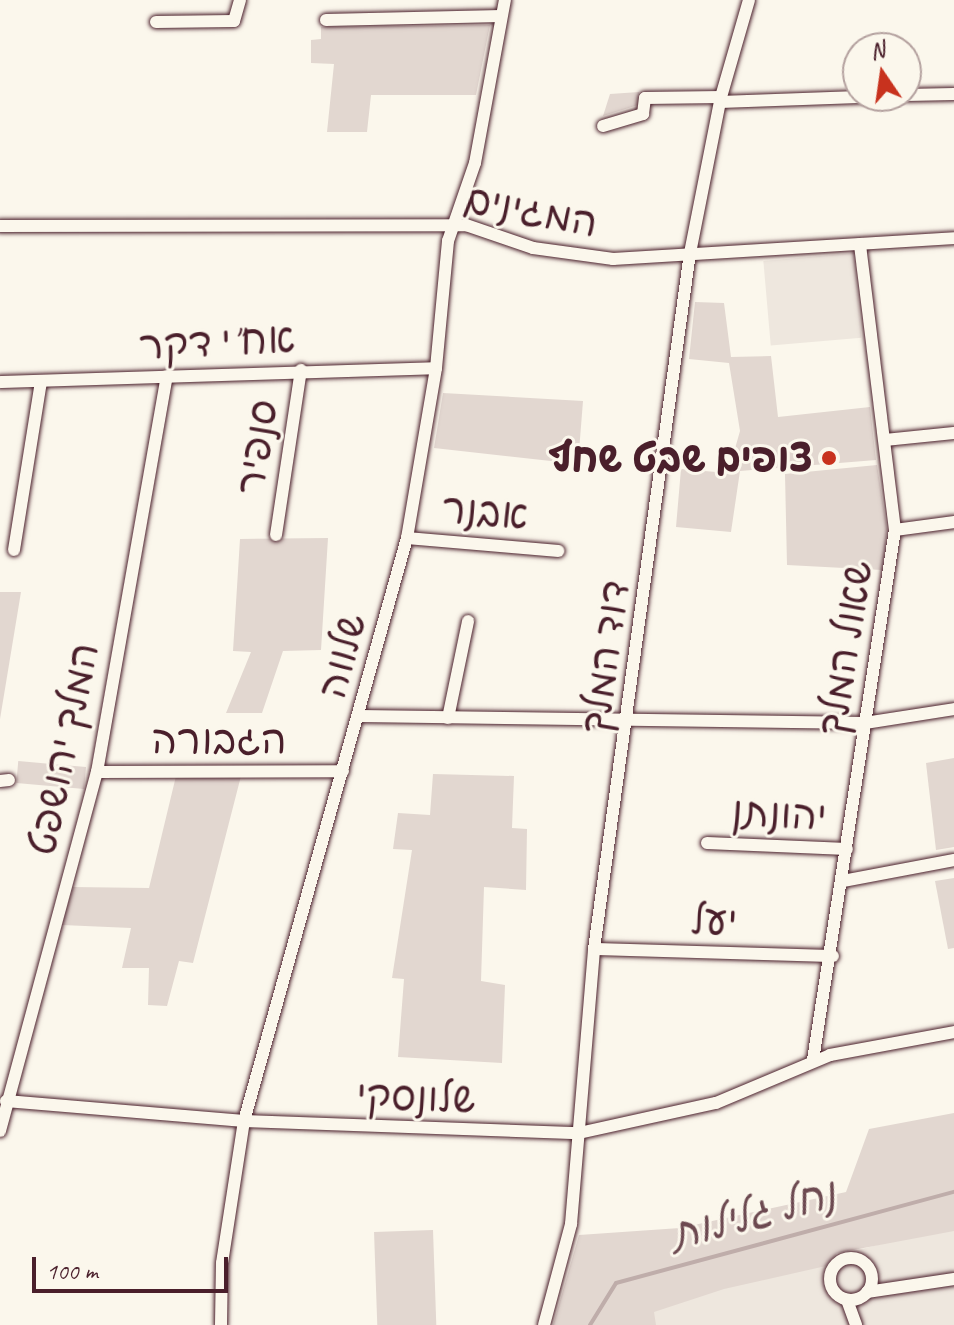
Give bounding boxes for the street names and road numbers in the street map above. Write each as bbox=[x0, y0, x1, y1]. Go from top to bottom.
street label: המגינים bbox=[460, 175, 602, 247]
street label: אח"י דקר bbox=[138, 314, 296, 370]
street label: סנפיר bbox=[226, 396, 288, 498]
street label: אבנר bbox=[440, 484, 530, 540]
street label: שאול המלך bbox=[807, 557, 883, 739]
street label: דוד המלך bbox=[571, 577, 639, 737]
street label: שלווה bbox=[308, 608, 376, 704]
street label: המלך יהושפט bbox=[17, 638, 109, 860]
street label: הגבורה bbox=[151, 716, 287, 764]
street label: יהונתן bbox=[730, 788, 828, 840]
street label: יעל bbox=[690, 896, 738, 946]
street label: שלונסקי bbox=[356, 1071, 476, 1123]

